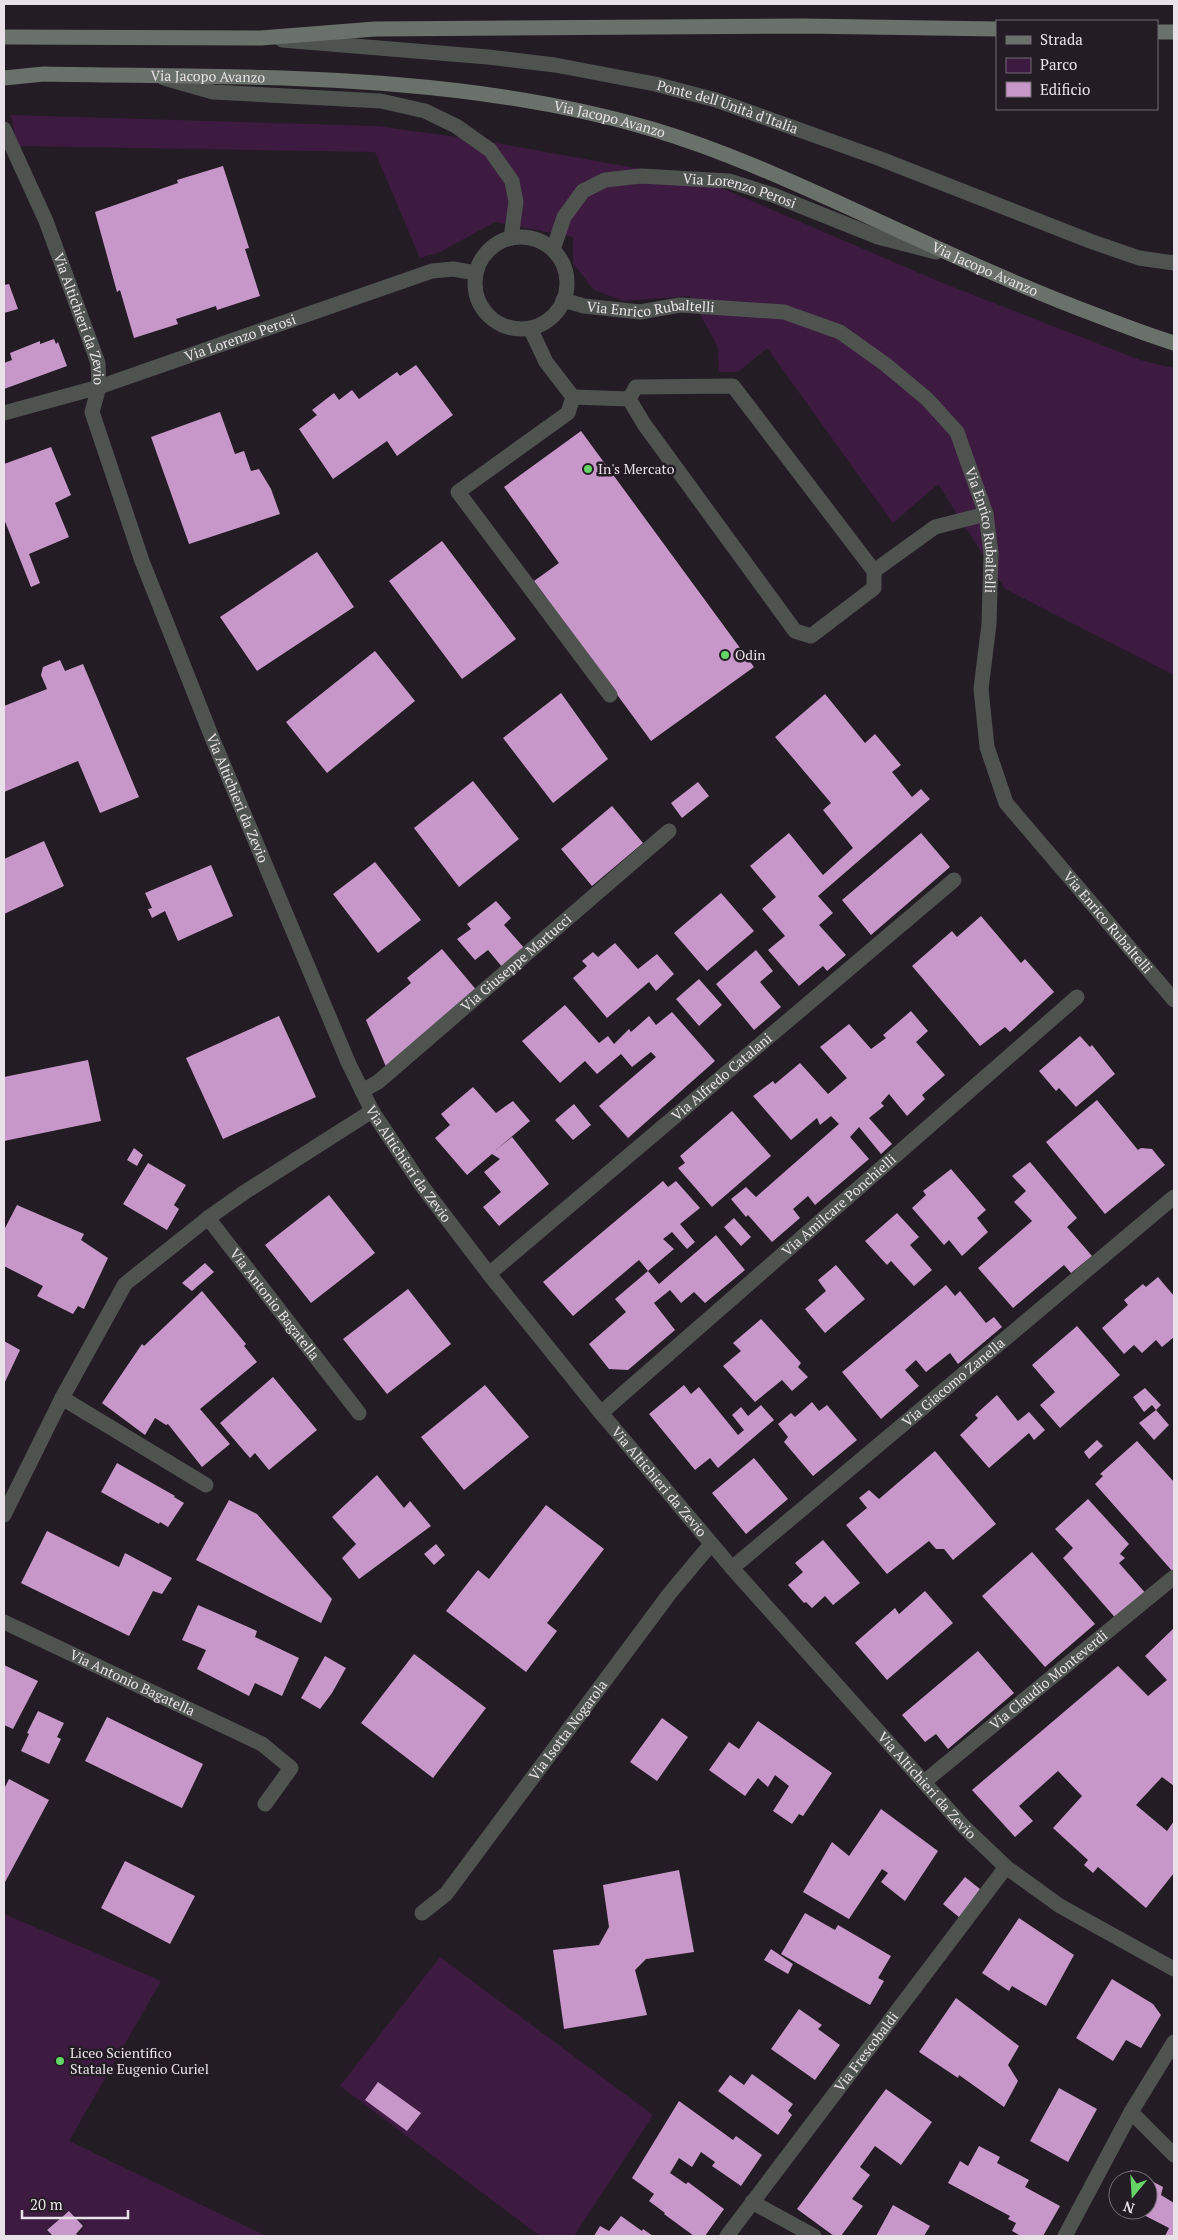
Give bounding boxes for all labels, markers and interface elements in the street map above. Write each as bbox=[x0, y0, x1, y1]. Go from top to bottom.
legend bbox=[996, 20, 1158, 110]
text: Strada bbox=[1040, 29, 1083, 49]
text: Parco bbox=[1040, 54, 1077, 74]
street label: Via Jacopo Avanzo bbox=[150, 65, 266, 87]
street label: Ponte dell'Unità d'Italia bbox=[655, 75, 801, 138]
text: Edificio bbox=[1040, 79, 1090, 99]
street label: Via Jacopo Avanzo bbox=[552, 96, 668, 142]
street label: Via Lorenzo Perosi bbox=[682, 168, 799, 212]
street label: Via Jacopo Avanzo bbox=[929, 237, 1041, 300]
street label: Via Altichieri da Zevio bbox=[49, 250, 109, 386]
street label: Via Enrico Rubaltelli bbox=[586, 295, 715, 321]
street label: Via Lorenzo Perosi bbox=[182, 309, 298, 366]
place label: In's Mercato bbox=[598, 459, 675, 478]
marker: In's Mercato bbox=[582, 463, 594, 475]
street label: Via Enrico Rubaltelli bbox=[961, 464, 1001, 593]
place label: Odin bbox=[735, 645, 766, 664]
marker: Odin bbox=[719, 649, 731, 661]
street label: Via Altichieri da Zevio bbox=[202, 730, 273, 866]
street label: Via Enrico Rubaltelli bbox=[1059, 867, 1157, 977]
street label: Via Giuseppe Martucci bbox=[457, 909, 575, 1015]
street label: Via Alfredo Catalani bbox=[667, 1028, 776, 1124]
street label: Via Altichieri da Zevio bbox=[362, 1102, 456, 1226]
street label: Via Amilcare Ponchielli bbox=[777, 1149, 900, 1260]
street label: Via Antonio Bagatella bbox=[226, 1244, 324, 1364]
street label: Via Giacomo Zanella bbox=[898, 1333, 1009, 1431]
street label: Via Altichieri da Zevio bbox=[607, 1422, 712, 1541]
street label: Via Claudio Monteverdi bbox=[985, 1625, 1111, 1734]
street label: Via Antonio Bagatella bbox=[67, 1644, 198, 1720]
street label: Via Isotta Nogarola bbox=[524, 1676, 611, 1784]
street label: Via Altichieri da Zevio bbox=[874, 1727, 981, 1843]
street label: Via Frescobaldi bbox=[830, 2008, 902, 2095]
place label: Liceo Scientifico Statale Eugenio Curiel bbox=[70, 2043, 209, 2078]
marker: Liceo Scientifico Statale Eugenio Curiel bbox=[54, 2055, 66, 2067]
north arrow bbox=[1108, 2170, 1158, 2220]
scale bar bbox=[22, 2188, 129, 2220]
text: 20 m bbox=[30, 2194, 63, 2214]
text: N bbox=[1120, 2197, 1137, 2219]

